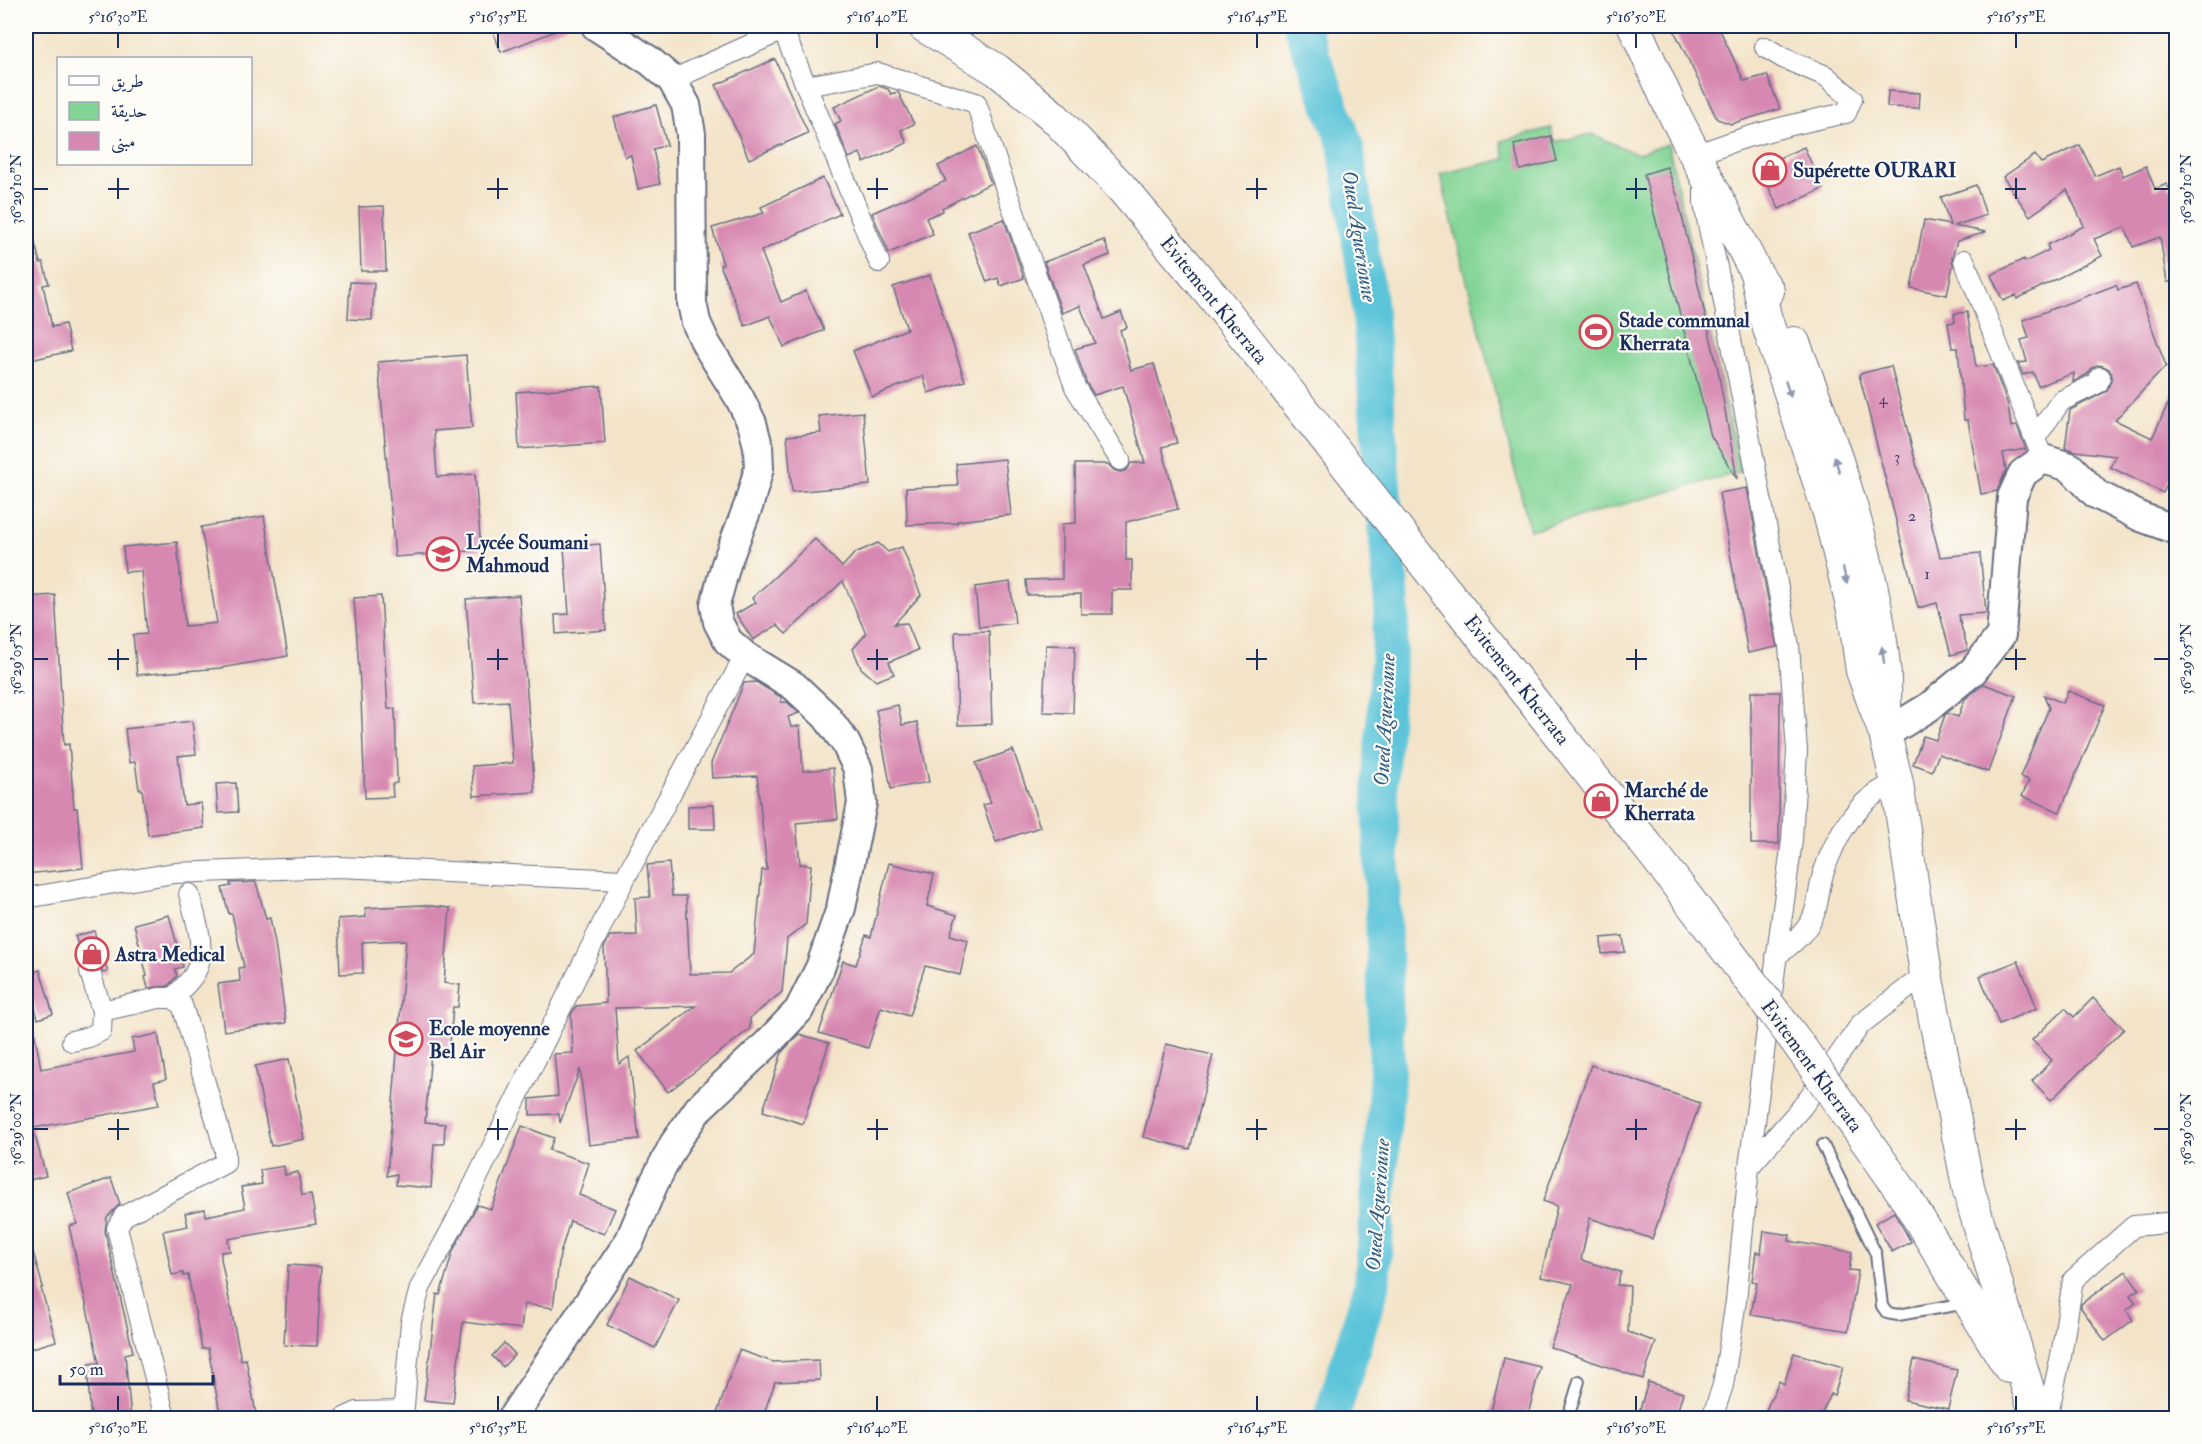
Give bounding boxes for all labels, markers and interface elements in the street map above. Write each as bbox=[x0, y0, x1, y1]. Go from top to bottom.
text: 5°16'30"E bbox=[88, 8, 148, 27]
text: 5°16'35"E bbox=[469, 8, 527, 27]
text: 5°16'40"E bbox=[846, 8, 908, 27]
text: 5°16'45"E bbox=[1227, 8, 1288, 27]
text: 5°16'50"E bbox=[1606, 8, 1666, 27]
text: 5°16'55"E bbox=[1986, 8, 2046, 27]
legend bbox=[57, 57, 252, 165]
text: طريق bbox=[111, 70, 144, 93]
text: حديقة bbox=[111, 100, 147, 123]
text: مبنى bbox=[111, 130, 136, 154]
shop icon: Supérette OURARI bbox=[1752, 152, 1788, 188]
text: 36°29'10"N bbox=[7, 153, 26, 224]
text: 36°29'10"N bbox=[2177, 153, 2196, 224]
place label: Supérette OURARI bbox=[1793, 158, 1956, 184]
water label: Oued Aguerioune bbox=[1335, 168, 1383, 305]
street label: Evitement Kherrata bbox=[1155, 231, 1274, 370]
place label: Stade communal Kherrata bbox=[1619, 308, 1751, 356]
sports icon: Stade communal Kherrata bbox=[1578, 314, 1614, 350]
one-way arrow bbox=[1784, 380, 1794, 398]
house number: 4 bbox=[1879, 389, 1889, 409]
house number: 3 bbox=[1894, 447, 1900, 467]
one-way arrow bbox=[1832, 456, 1841, 474]
house number: 2 bbox=[1908, 506, 1916, 526]
place label: Lycée Soumani Mahmoud bbox=[465, 530, 589, 578]
school or university icon: Lycée Soumani Mahmoud bbox=[425, 536, 461, 572]
house number: 1 bbox=[1924, 564, 1930, 584]
one-way arrow bbox=[1841, 567, 1850, 586]
street label: Evitement Kherrata bbox=[1459, 610, 1576, 751]
text: 36°29'05"N bbox=[7, 622, 26, 695]
text: 36°29'05"N bbox=[2177, 622, 2196, 695]
one-way arrow bbox=[1878, 645, 1887, 664]
water label: Oued Aguerioune bbox=[1368, 652, 1402, 787]
place label: Marché de Kherrata bbox=[1623, 778, 1709, 826]
shop icon: Marché de Kherrata bbox=[1583, 783, 1619, 819]
shop icon: Astra Medical bbox=[74, 936, 110, 972]
place label: Astra Medical bbox=[114, 942, 226, 967]
street label: Evitement Kherrata bbox=[1755, 995, 1869, 1138]
place label: Ecole moyenne Bel Air bbox=[429, 1016, 550, 1064]
school or university icon: Ecole moyenne Bel Air bbox=[388, 1021, 424, 1057]
text: 36°29'00"N bbox=[7, 1092, 26, 1166]
text: 36°29'00"N bbox=[2177, 1092, 2196, 1166]
water label: Oued Aguerioune bbox=[1360, 1137, 1396, 1272]
scale bar bbox=[60, 1348, 213, 1386]
text: 50 m bbox=[69, 1358, 104, 1381]
text: 5°16'30"E bbox=[88, 1419, 148, 1438]
text: 5°16'35"E bbox=[469, 1419, 527, 1438]
text: 5°16'40"E bbox=[846, 1419, 908, 1438]
text: 5°16'45"E bbox=[1227, 1419, 1288, 1438]
text: 5°16'50"E bbox=[1606, 1419, 1666, 1438]
text: 5°16'55"E bbox=[1986, 1419, 2046, 1438]

